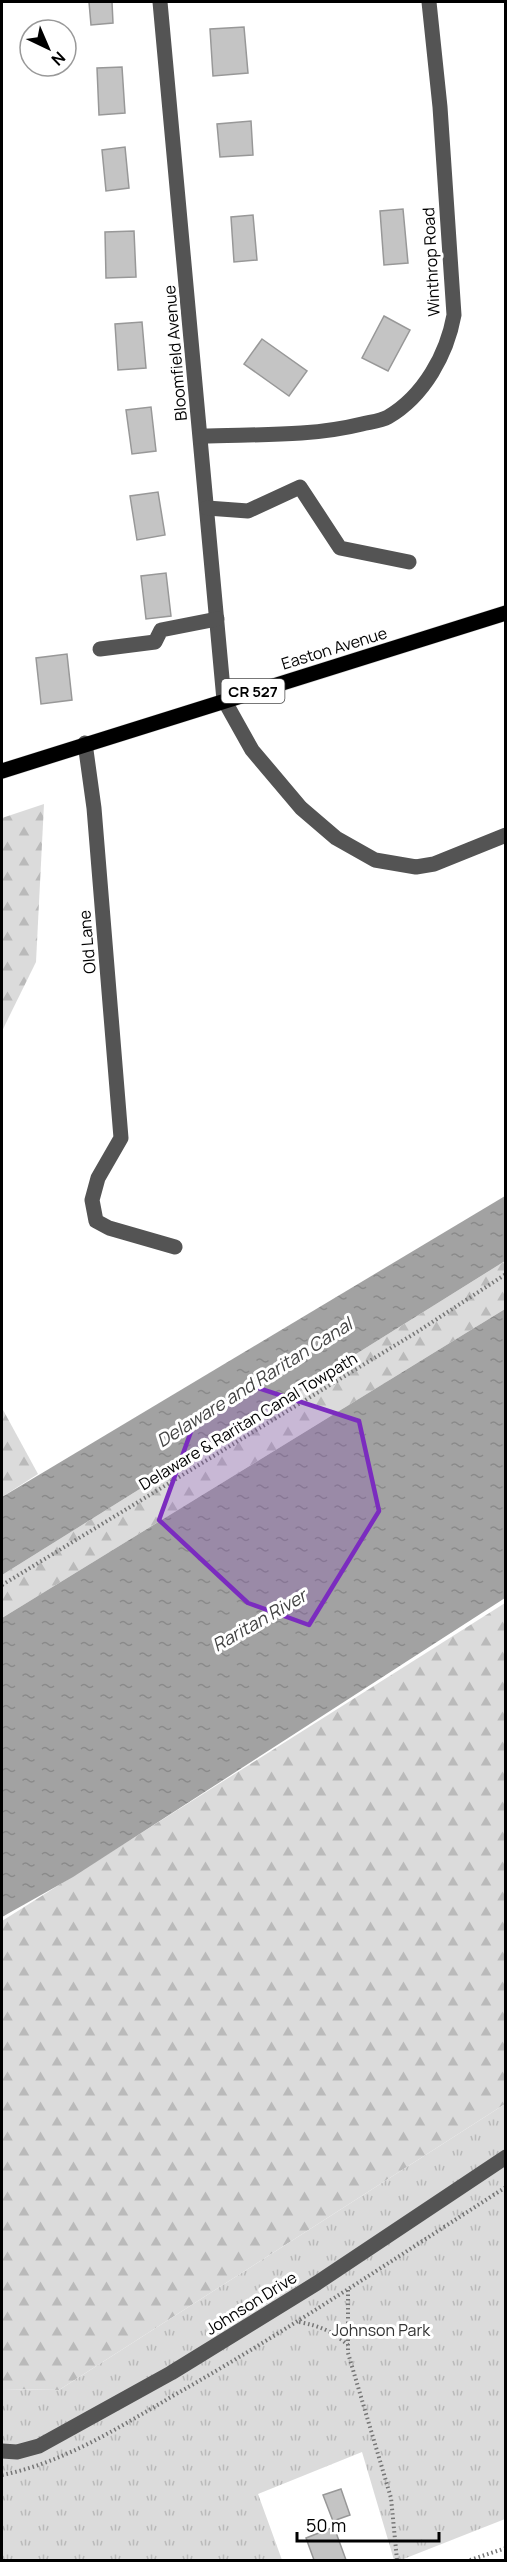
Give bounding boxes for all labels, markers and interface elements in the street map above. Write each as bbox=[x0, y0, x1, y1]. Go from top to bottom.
north arrow bbox=[18, 18, 78, 78]
text: N bbox=[47, 47, 70, 71]
street label: Winthrop Road bbox=[417, 207, 445, 317]
street label: Bloomfield Avenue bbox=[158, 284, 192, 422]
street label: Easton Avenue bbox=[278, 621, 390, 675]
road number: CR 527 bbox=[222, 679, 284, 703]
street label: Old Lane bbox=[73, 909, 101, 975]
water label: Delaware and Raritan Canal bbox=[152, 1310, 359, 1452]
street label: Delaware & Raritan Canal Towpath bbox=[135, 1347, 361, 1495]
water label: Raritan River bbox=[208, 1582, 313, 1657]
street label: Johnson Drive bbox=[201, 2266, 301, 2340]
park label: Johnson Park bbox=[332, 2319, 431, 2341]
scale bar bbox=[297, 2505, 440, 2543]
text: 50 m bbox=[306, 2513, 346, 2537]

